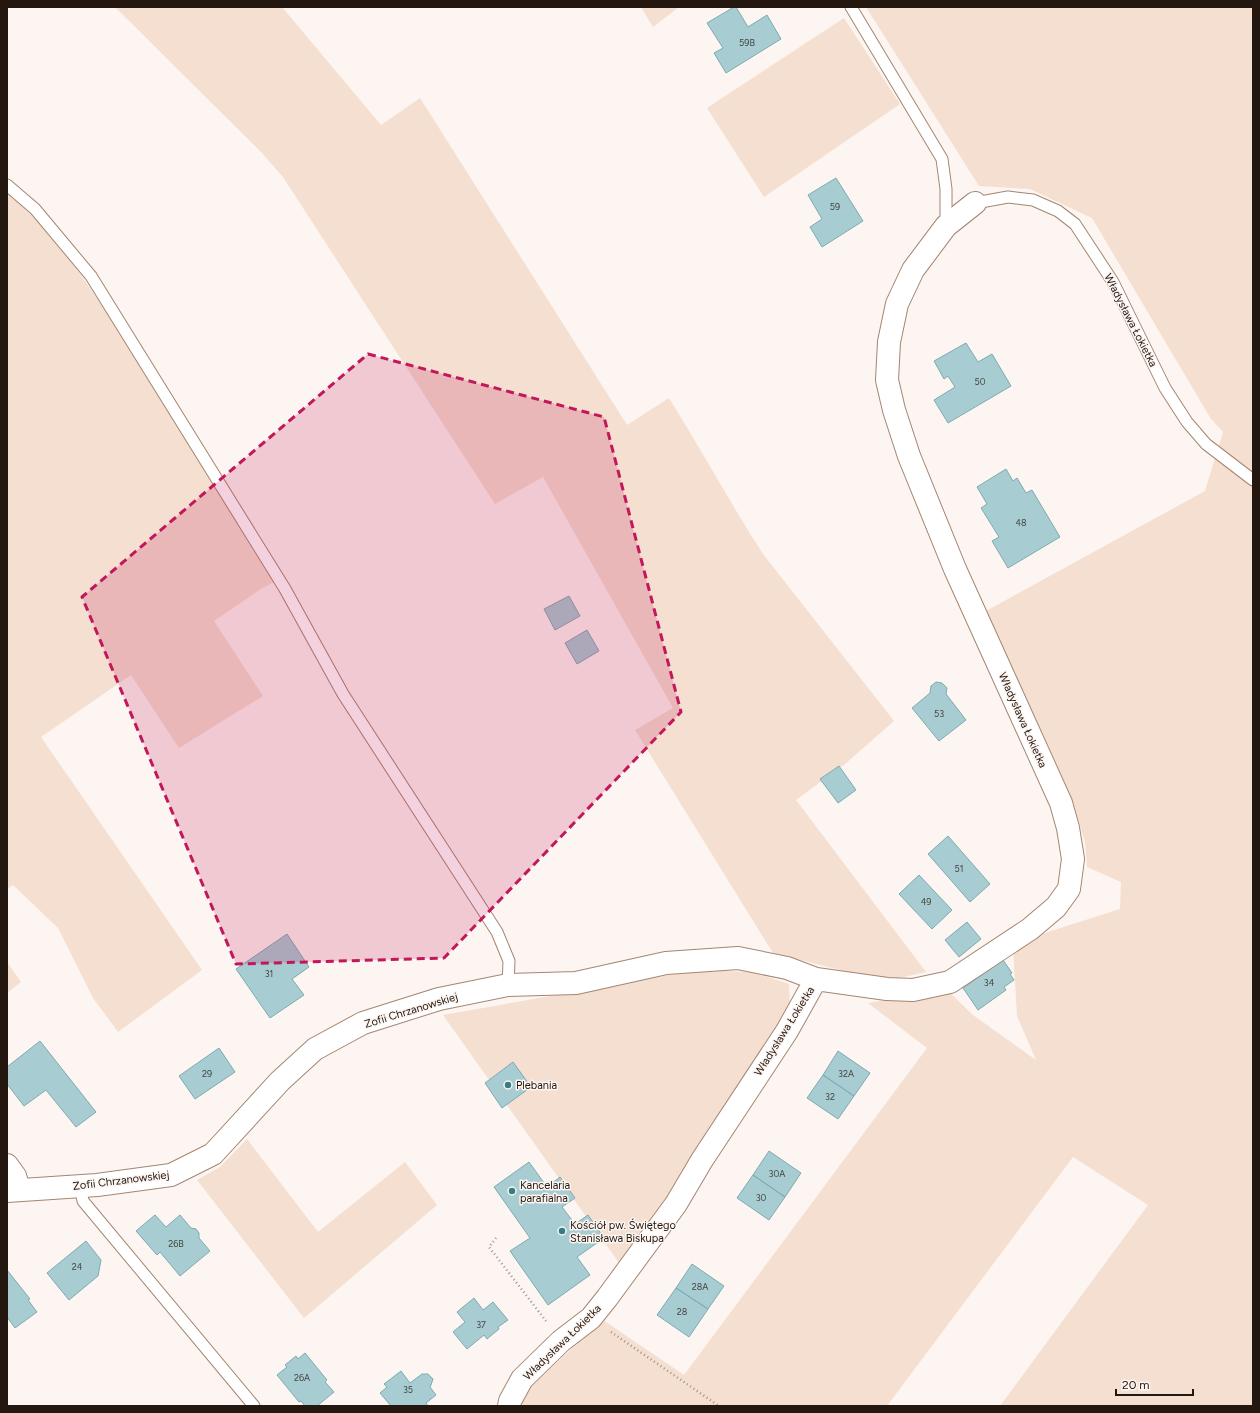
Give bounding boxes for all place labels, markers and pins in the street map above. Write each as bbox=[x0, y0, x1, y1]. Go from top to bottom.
place label: Plebania bbox=[516, 1079, 557, 1092]
marker: Plebania bbox=[503, 1080, 513, 1090]
place label: Kancelaria parafialna bbox=[520, 1179, 570, 1205]
marker: Kancelaria parafialna bbox=[507, 1186, 517, 1196]
place label: Kościół pw. Świętego Stanisława Biskupa bbox=[570, 1218, 676, 1245]
marker: Kościół pw. Świętego Stanisława Biskupa bbox=[557, 1226, 567, 1236]

